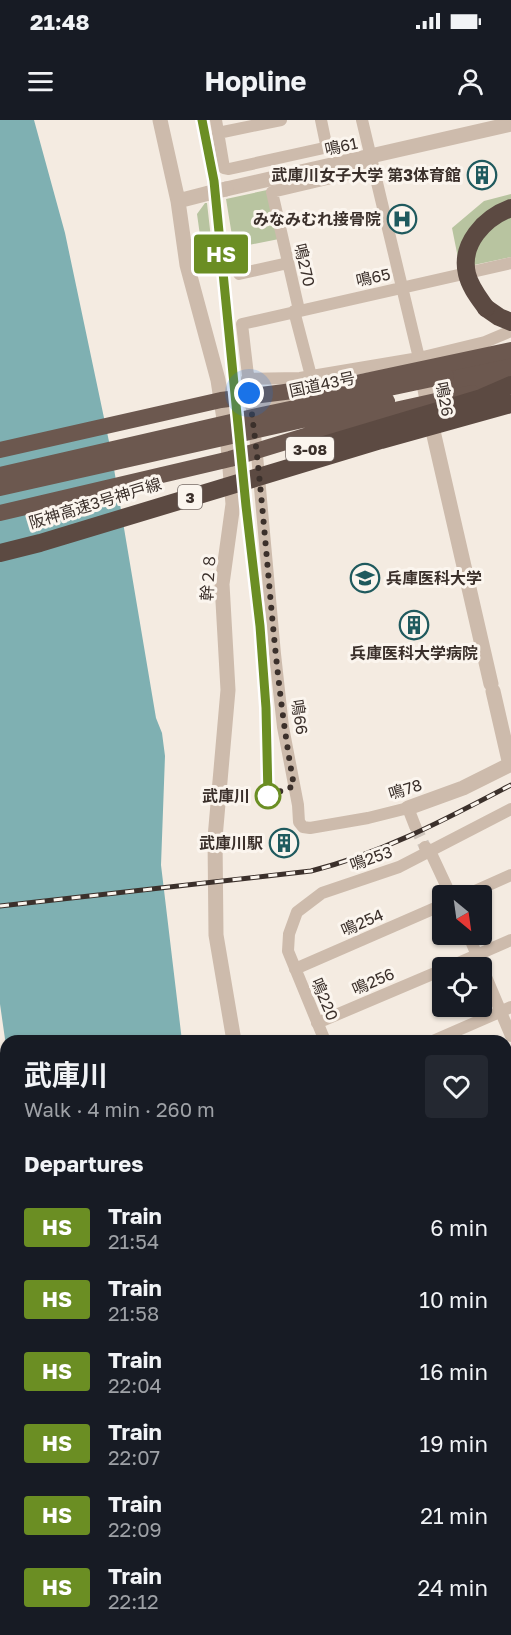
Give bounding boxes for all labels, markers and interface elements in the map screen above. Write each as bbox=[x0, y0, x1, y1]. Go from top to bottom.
text: 21:48 bbox=[30, 8, 90, 35]
icon: menu bbox=[24, 65, 57, 98]
text: Hopline bbox=[204, 65, 307, 97]
icon: person bbox=[454, 65, 487, 98]
street label: 鳴61 bbox=[323, 133, 360, 159]
building icon: 武庫川女子大学 第3体育館 bbox=[466, 159, 498, 191]
place label: 武庫川女子大学 第3体育館 bbox=[271, 165, 461, 185]
hospital icon: みなみむれ接骨院 bbox=[386, 203, 418, 235]
place label: みなみむれ接骨院 bbox=[253, 209, 381, 229]
line badge: HS bbox=[194, 234, 248, 274]
text: HS bbox=[206, 241, 236, 267]
street label: 鳴270 bbox=[290, 241, 320, 289]
street label: 鳴65 bbox=[354, 264, 392, 290]
street label: 国道43号 bbox=[287, 367, 357, 401]
your location bbox=[234, 378, 264, 408]
street label: 鳴26 bbox=[432, 380, 458, 418]
road number: 3-08 bbox=[286, 437, 334, 461]
street label: 阪神高速3号神戸線 bbox=[26, 473, 164, 533]
road number: 3 bbox=[178, 485, 202, 509]
street label: 幹２８ bbox=[196, 552, 220, 602]
school or university icon: 兵庫医科大学 bbox=[349, 562, 381, 594]
place label: 兵庫医科大学 bbox=[386, 568, 482, 588]
building icon: 兵庫医科大学病院 bbox=[398, 609, 430, 641]
place label: 兵庫医科大学病院 bbox=[350, 643, 478, 663]
street label: 鳴66 bbox=[288, 698, 312, 736]
street label: 鳴78 bbox=[386, 774, 424, 804]
marker: 武庫川 bbox=[255, 783, 281, 809]
place label: 武庫川 bbox=[202, 786, 250, 806]
building icon: 武庫川駅 bbox=[268, 827, 300, 859]
place label: 武庫川駅 bbox=[199, 833, 263, 853]
street label: 鳴253 bbox=[347, 841, 395, 875]
north arrow bbox=[432, 885, 492, 945]
map controls bbox=[432, 885, 492, 1017]
street label: 鳴254 bbox=[338, 904, 386, 940]
button: locate bbox=[432, 957, 492, 1017]
street label: 鳴256 bbox=[349, 963, 397, 999]
street label: 鳴220 bbox=[307, 975, 343, 1023]
button: heart bbox=[425, 1055, 488, 1118]
text: 武庫川 bbox=[24, 1058, 108, 1091]
text: Walk · 4 min · 260 m bbox=[24, 1097, 215, 1121]
text: Departures bbox=[24, 1150, 143, 1177]
text: Train bbox=[108, 1202, 162, 1229]
text: HS bbox=[42, 1214, 72, 1240]
text: 6 min bbox=[430, 1214, 488, 1241]
text: 21:54 bbox=[108, 1229, 159, 1253]
text: Train bbox=[108, 1274, 162, 1301]
text: HS bbox=[42, 1286, 72, 1312]
text: 10 min bbox=[419, 1286, 488, 1313]
text: 21:58 bbox=[108, 1301, 159, 1325]
text: Train bbox=[108, 1346, 162, 1373]
text: HS bbox=[42, 1358, 72, 1384]
text: 16 min bbox=[420, 1358, 488, 1385]
text: 22:04 bbox=[108, 1373, 162, 1397]
text: Train bbox=[108, 1418, 162, 1445]
text: HS bbox=[42, 1430, 72, 1456]
text: 19 min bbox=[420, 1430, 488, 1457]
text: 22:07 bbox=[108, 1445, 160, 1469]
text: Train bbox=[108, 1490, 162, 1517]
text: HS bbox=[42, 1502, 72, 1528]
text: 21 min bbox=[420, 1502, 488, 1529]
text: 22:09 bbox=[108, 1517, 162, 1541]
text: Train bbox=[108, 1562, 162, 1589]
text: HS bbox=[42, 1574, 72, 1600]
text: 24 min bbox=[417, 1574, 488, 1601]
text: 22:12 bbox=[108, 1589, 159, 1613]

